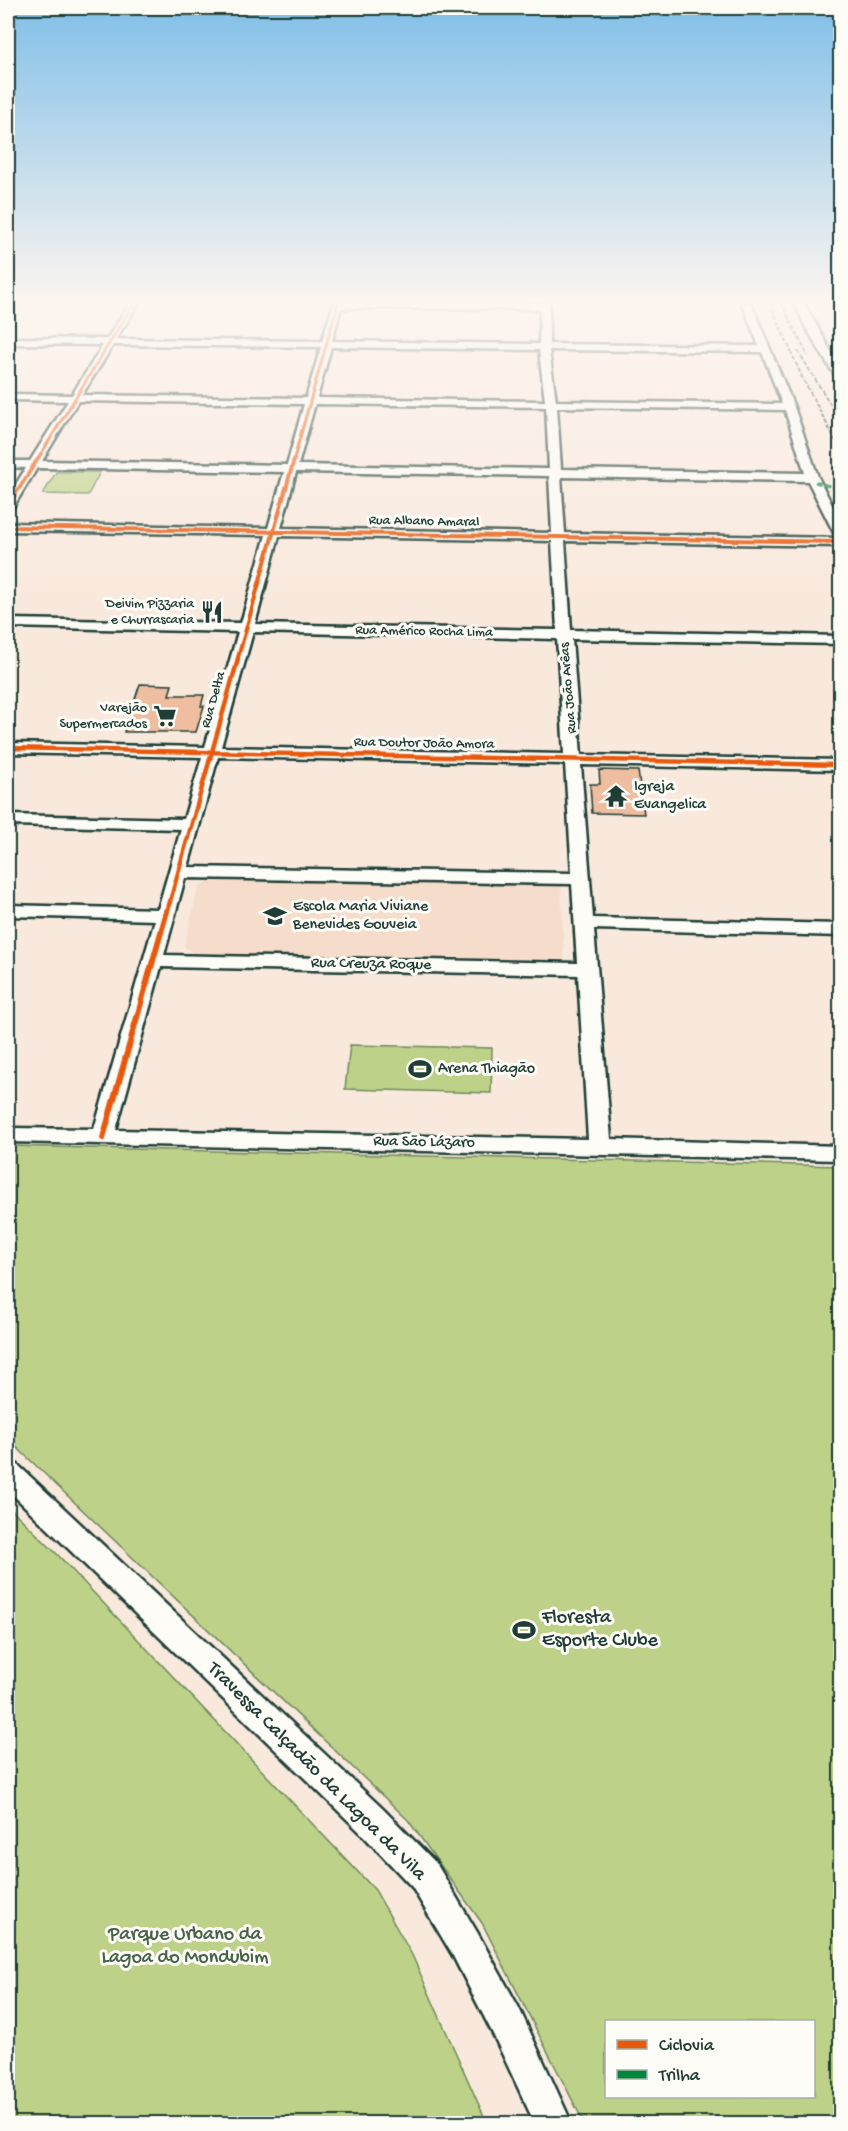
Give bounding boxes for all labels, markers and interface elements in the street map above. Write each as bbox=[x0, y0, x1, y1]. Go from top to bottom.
street label: Rua Albano Amaral bbox=[369, 513, 479, 531]
place label: Deivim Pizzaria e Churrascaria bbox=[105, 596, 195, 629]
restaurant icon: Deivim Pizzaria e Churrascaria bbox=[199, 599, 225, 625]
street label: Rua Américo Rocha Lima bbox=[355, 622, 494, 642]
street label: Rua João Arêas bbox=[556, 641, 581, 734]
street label: Rua Delta bbox=[198, 669, 230, 730]
place label: Varejão Supermercados bbox=[60, 700, 148, 733]
supermarket icon: Varejão Supermercados bbox=[152, 703, 178, 729]
street label: Rua Doutor João Amora bbox=[354, 734, 496, 754]
place label: Igreja Evangelica bbox=[634, 778, 707, 815]
temple icon: Igreja Evangelica bbox=[603, 783, 629, 809]
place label: Escola Maria Viviane Benevides Gouveia bbox=[292, 898, 429, 935]
school or university icon: Escola Maria Viviane Benevides Gouveia bbox=[262, 903, 288, 929]
street label: Rua Creuza Roque bbox=[311, 954, 432, 976]
sports icon: Arena Thiagão bbox=[407, 1056, 433, 1082]
place label: Arena Thiagão bbox=[438, 1060, 535, 1079]
street label: Rua São Lázaro bbox=[373, 1133, 475, 1153]
place label: Floresta Esporte Clube bbox=[541, 1607, 659, 1653]
sports icon: Floresta Esporte Clube bbox=[511, 1617, 537, 1643]
street label: Travessa Calçadão da Lagoa da Vila bbox=[201, 1657, 431, 1887]
park label: Parque Urbano da Lagoa do Mondubim bbox=[102, 1924, 268, 1970]
legend bbox=[605, 2020, 815, 2098]
text: Ciclovia bbox=[659, 2036, 715, 2057]
text: Trilha bbox=[658, 2066, 701, 2087]

